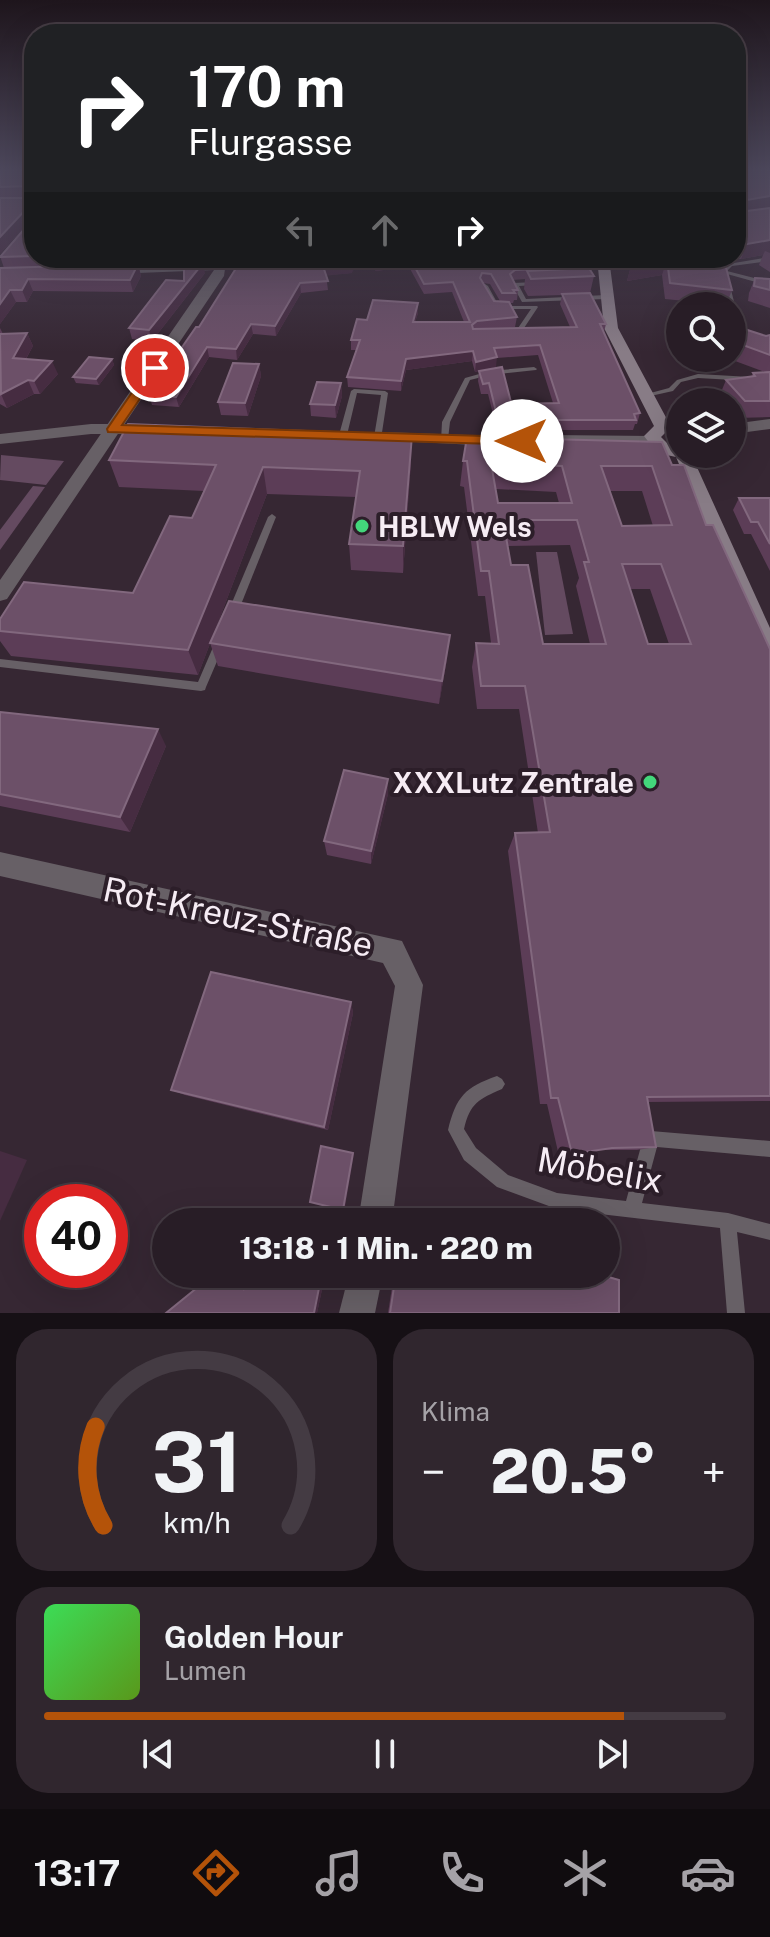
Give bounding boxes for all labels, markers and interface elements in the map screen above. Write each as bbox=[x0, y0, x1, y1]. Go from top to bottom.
text: 170 m bbox=[188, 54, 345, 120]
icon: right bbox=[56, 56, 160, 160]
text: Flurgasse bbox=[188, 121, 353, 163]
icon: left bbox=[279, 208, 323, 252]
icon: ahead bbox=[363, 208, 407, 252]
icon: right bbox=[447, 208, 491, 252]
map controls bbox=[666, 292, 746, 468]
button: search bbox=[666, 292, 746, 372]
pin bbox=[121, 334, 189, 402]
icon: arrive bbox=[133, 346, 177, 390]
button: layers bbox=[666, 388, 746, 468]
position arrow bbox=[480, 399, 564, 483]
place label: HBLW Wels bbox=[378, 510, 532, 543]
marker: HBLW Wels bbox=[353, 517, 371, 535]
place label: XXXLutz Zentrale bbox=[393, 766, 634, 799]
marker: XXXLutz Zentrale bbox=[641, 773, 659, 791]
street label: Rot-Kreuz-Straße bbox=[99, 869, 377, 965]
street label: Möbelix bbox=[534, 1139, 666, 1201]
speed limit sign: 40 bbox=[24, 1184, 128, 1288]
text: 13:18 · 1 Min. · 220 m bbox=[239, 1230, 533, 1266]
text: Klima bbox=[421, 1396, 490, 1427]
text: 31 bbox=[151, 1413, 242, 1511]
text: 20.5° bbox=[490, 1436, 657, 1507]
text: − bbox=[421, 1446, 445, 1498]
text: + bbox=[702, 1446, 726, 1498]
text: km/h bbox=[163, 1506, 230, 1539]
text: Golden Hour bbox=[164, 1619, 343, 1655]
text: Lumen bbox=[164, 1655, 247, 1686]
icon: previous bbox=[136, 1732, 180, 1776]
icon: pause bbox=[363, 1732, 407, 1776]
icon: next bbox=[590, 1732, 634, 1776]
icon: directions bbox=[188, 1845, 244, 1901]
icon: music bbox=[311, 1845, 367, 1901]
icon: phone bbox=[434, 1845, 490, 1901]
icon: climate bbox=[557, 1845, 613, 1901]
icon: car bbox=[680, 1845, 736, 1901]
text: 13:17 bbox=[34, 1852, 121, 1894]

